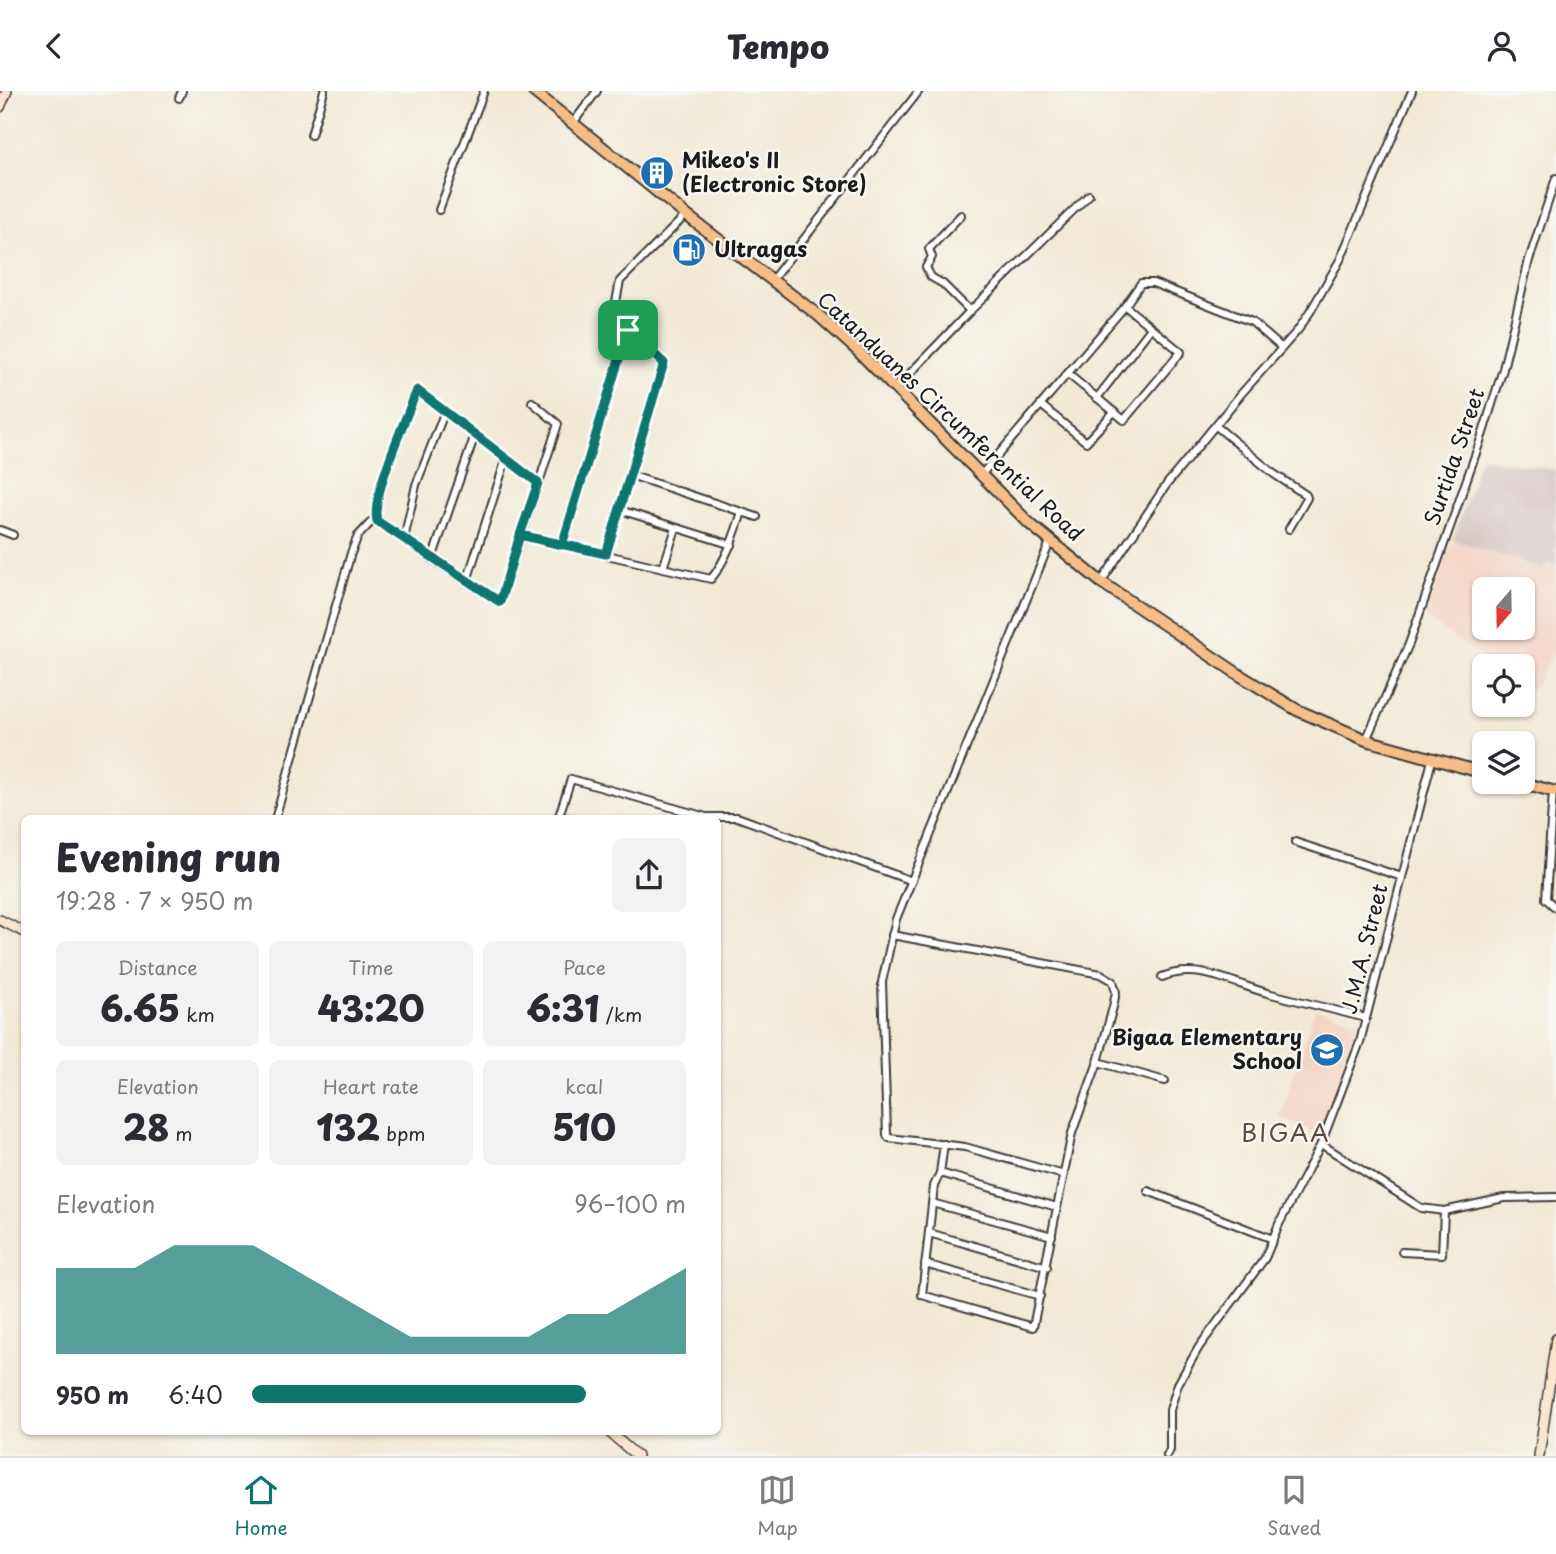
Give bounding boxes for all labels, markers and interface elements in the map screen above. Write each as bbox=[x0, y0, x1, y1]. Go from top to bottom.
text: Tempo bbox=[727, 22, 829, 70]
icon: back bbox=[35, 27, 73, 65]
icon: person bbox=[1483, 27, 1521, 65]
place label: Mikeo's II (Electronic Store) bbox=[682, 143, 867, 199]
building icon: Mikeo's II (Electronic Store) bbox=[638, 154, 676, 192]
fuel station icon: Ultragas bbox=[670, 231, 708, 269]
place label: Ultragas bbox=[714, 232, 807, 264]
street label: Catanduanes Circumferential Road bbox=[811, 283, 1092, 548]
pin bbox=[598, 300, 658, 360]
icon: arrive bbox=[609, 311, 647, 349]
street label: Surtida Street bbox=[1415, 383, 1492, 529]
north arrow bbox=[1472, 577, 1535, 641]
map controls bbox=[1472, 577, 1535, 794]
button: locate bbox=[1472, 654, 1535, 717]
button: layers bbox=[1472, 731, 1535, 794]
text: Evening run bbox=[56, 828, 281, 885]
button: share bbox=[612, 838, 686, 912]
street label: J.M.A. Street bbox=[1331, 880, 1395, 1017]
text: 19:28 · 7 × 950 m bbox=[56, 883, 253, 918]
text: Distance bbox=[118, 953, 198, 981]
text: Time bbox=[349, 953, 393, 981]
text: Pace bbox=[563, 953, 606, 981]
text: 6.65 bbox=[101, 981, 180, 1034]
text: 43:20 bbox=[317, 981, 424, 1034]
text: 6:31 bbox=[526, 981, 600, 1034]
text: km bbox=[180, 1000, 215, 1028]
text: /km bbox=[600, 1000, 642, 1028]
place label: Bigaa Elementary School bbox=[1112, 1020, 1302, 1076]
school or university icon: Bigaa Elementary School bbox=[1308, 1031, 1346, 1069]
text: Elevation bbox=[117, 1072, 199, 1100]
text: Heart rate bbox=[323, 1072, 419, 1100]
text: kcal bbox=[565, 1072, 603, 1100]
text: 28 bbox=[123, 1100, 169, 1153]
text: 132 bbox=[316, 1100, 380, 1153]
text: 510 bbox=[553, 1100, 616, 1153]
district label: BIGAA bbox=[1241, 1114, 1331, 1150]
text: m bbox=[169, 1119, 193, 1147]
text: bpm bbox=[380, 1119, 426, 1147]
text: Elevation bbox=[56, 1186, 155, 1221]
text: 96–100 m bbox=[574, 1186, 686, 1221]
text: 950 m bbox=[56, 1377, 129, 1412]
text: 6:40 bbox=[168, 1377, 223, 1412]
tab: Home bbox=[235, 1471, 288, 1541]
tab: Map bbox=[757, 1471, 798, 1541]
tab: Saved bbox=[1267, 1471, 1321, 1541]

